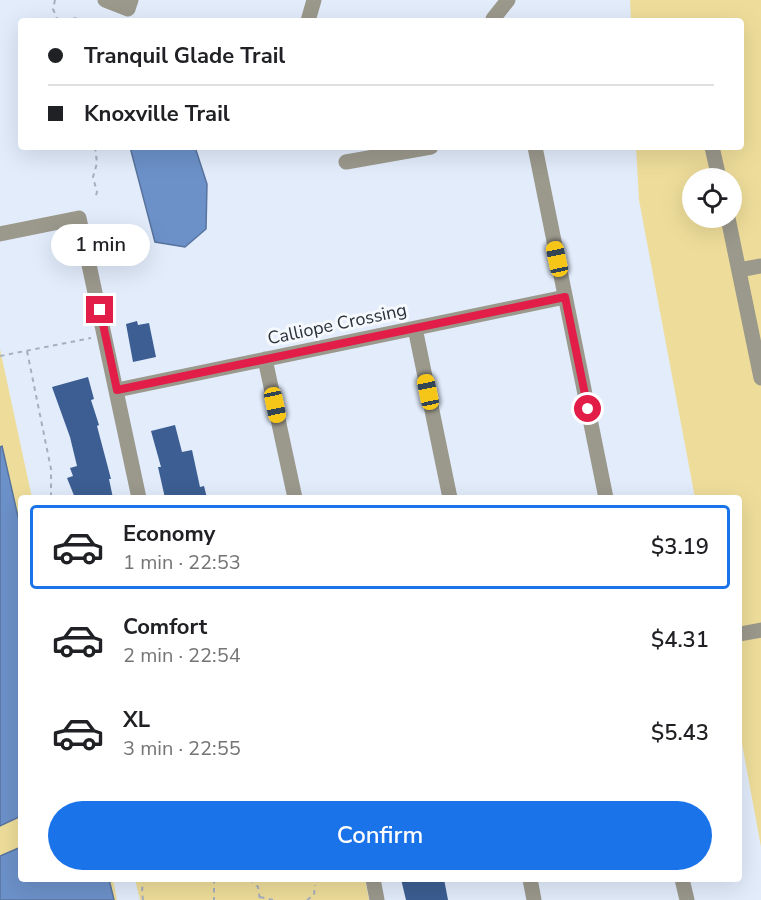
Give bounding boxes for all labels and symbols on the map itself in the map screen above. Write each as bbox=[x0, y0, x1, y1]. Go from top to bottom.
callout: 1 min bbox=[51, 223, 150, 265]
car bbox=[544, 240, 570, 278]
route end bbox=[86, 296, 113, 323]
street label: Calliope Crossing bbox=[265, 298, 409, 350]
car bbox=[415, 373, 441, 411]
car bbox=[262, 386, 288, 424]
route start bbox=[574, 395, 601, 422]

